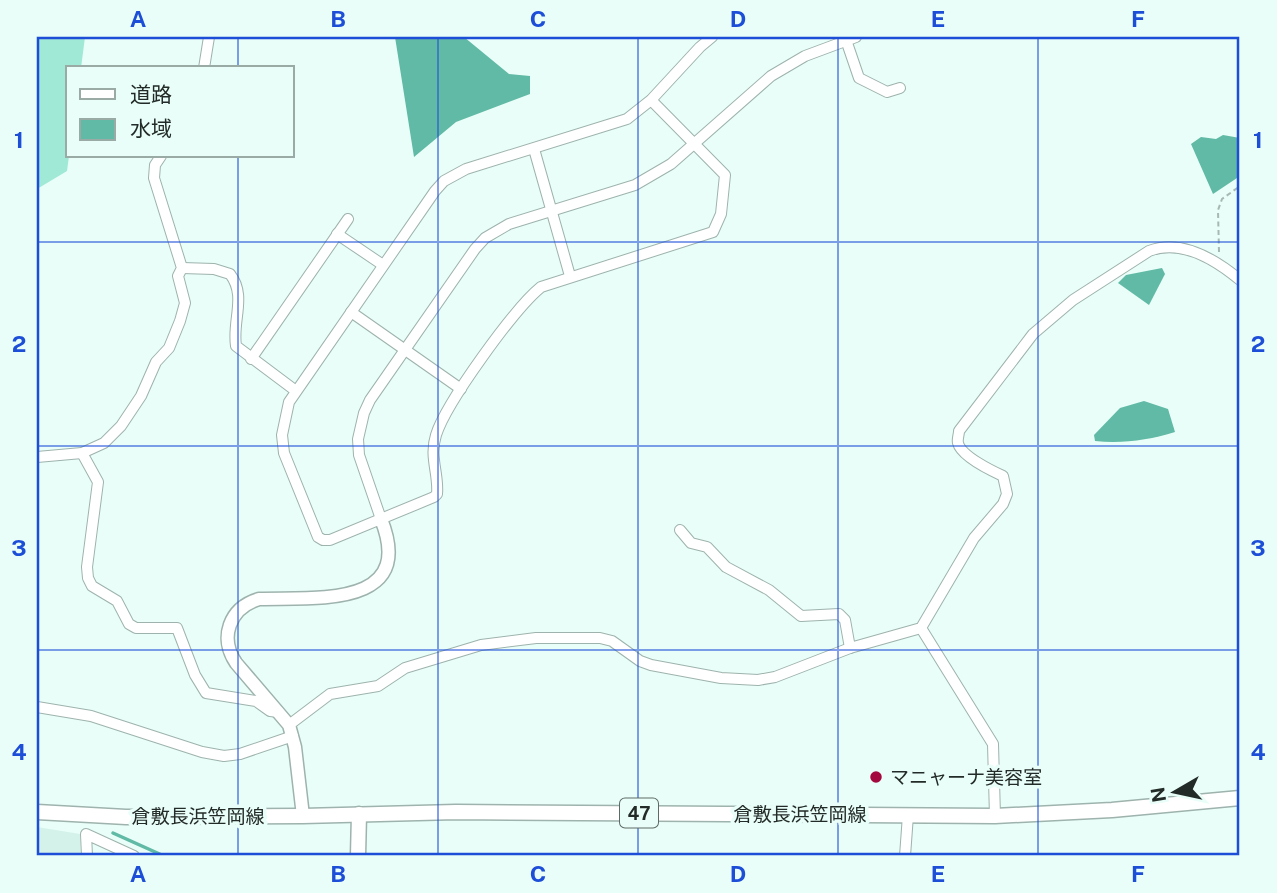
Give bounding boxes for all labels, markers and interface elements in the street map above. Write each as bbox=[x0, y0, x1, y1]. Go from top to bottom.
text: A bbox=[130, 5, 147, 32]
text: B bbox=[330, 5, 346, 32]
text: C bbox=[530, 5, 546, 32]
text: D bbox=[730, 5, 746, 32]
text: E bbox=[931, 5, 945, 32]
text: F bbox=[1131, 5, 1145, 32]
legend bbox=[66, 66, 294, 158]
text: 道路 bbox=[130, 82, 172, 107]
text: 水域 bbox=[130, 116, 172, 141]
text: 1 bbox=[14, 126, 24, 153]
text: 1 bbox=[1253, 126, 1263, 153]
text: 2 bbox=[12, 330, 26, 357]
text: 2 bbox=[1251, 330, 1265, 357]
text: 3 bbox=[11, 534, 27, 561]
text: 3 bbox=[1250, 534, 1266, 561]
text: 4 bbox=[11, 738, 27, 765]
text: 4 bbox=[1250, 738, 1266, 765]
north arrow bbox=[1140, 756, 1210, 826]
place label: マニャーナ美容室 bbox=[890, 766, 1042, 788]
marker: マニャーナ美容室 bbox=[868, 769, 884, 785]
text: N bbox=[1146, 786, 1170, 804]
road number: 47 bbox=[620, 798, 658, 828]
street label: 倉敷長浜笠岡線 bbox=[733, 803, 867, 825]
street label: 倉敷長浜笠岡線 bbox=[131, 805, 265, 827]
text: A bbox=[130, 860, 147, 887]
text: B bbox=[330, 860, 346, 887]
text: C bbox=[530, 860, 546, 887]
text: D bbox=[730, 860, 746, 887]
text: E bbox=[931, 860, 945, 887]
text: F bbox=[1131, 860, 1145, 887]

